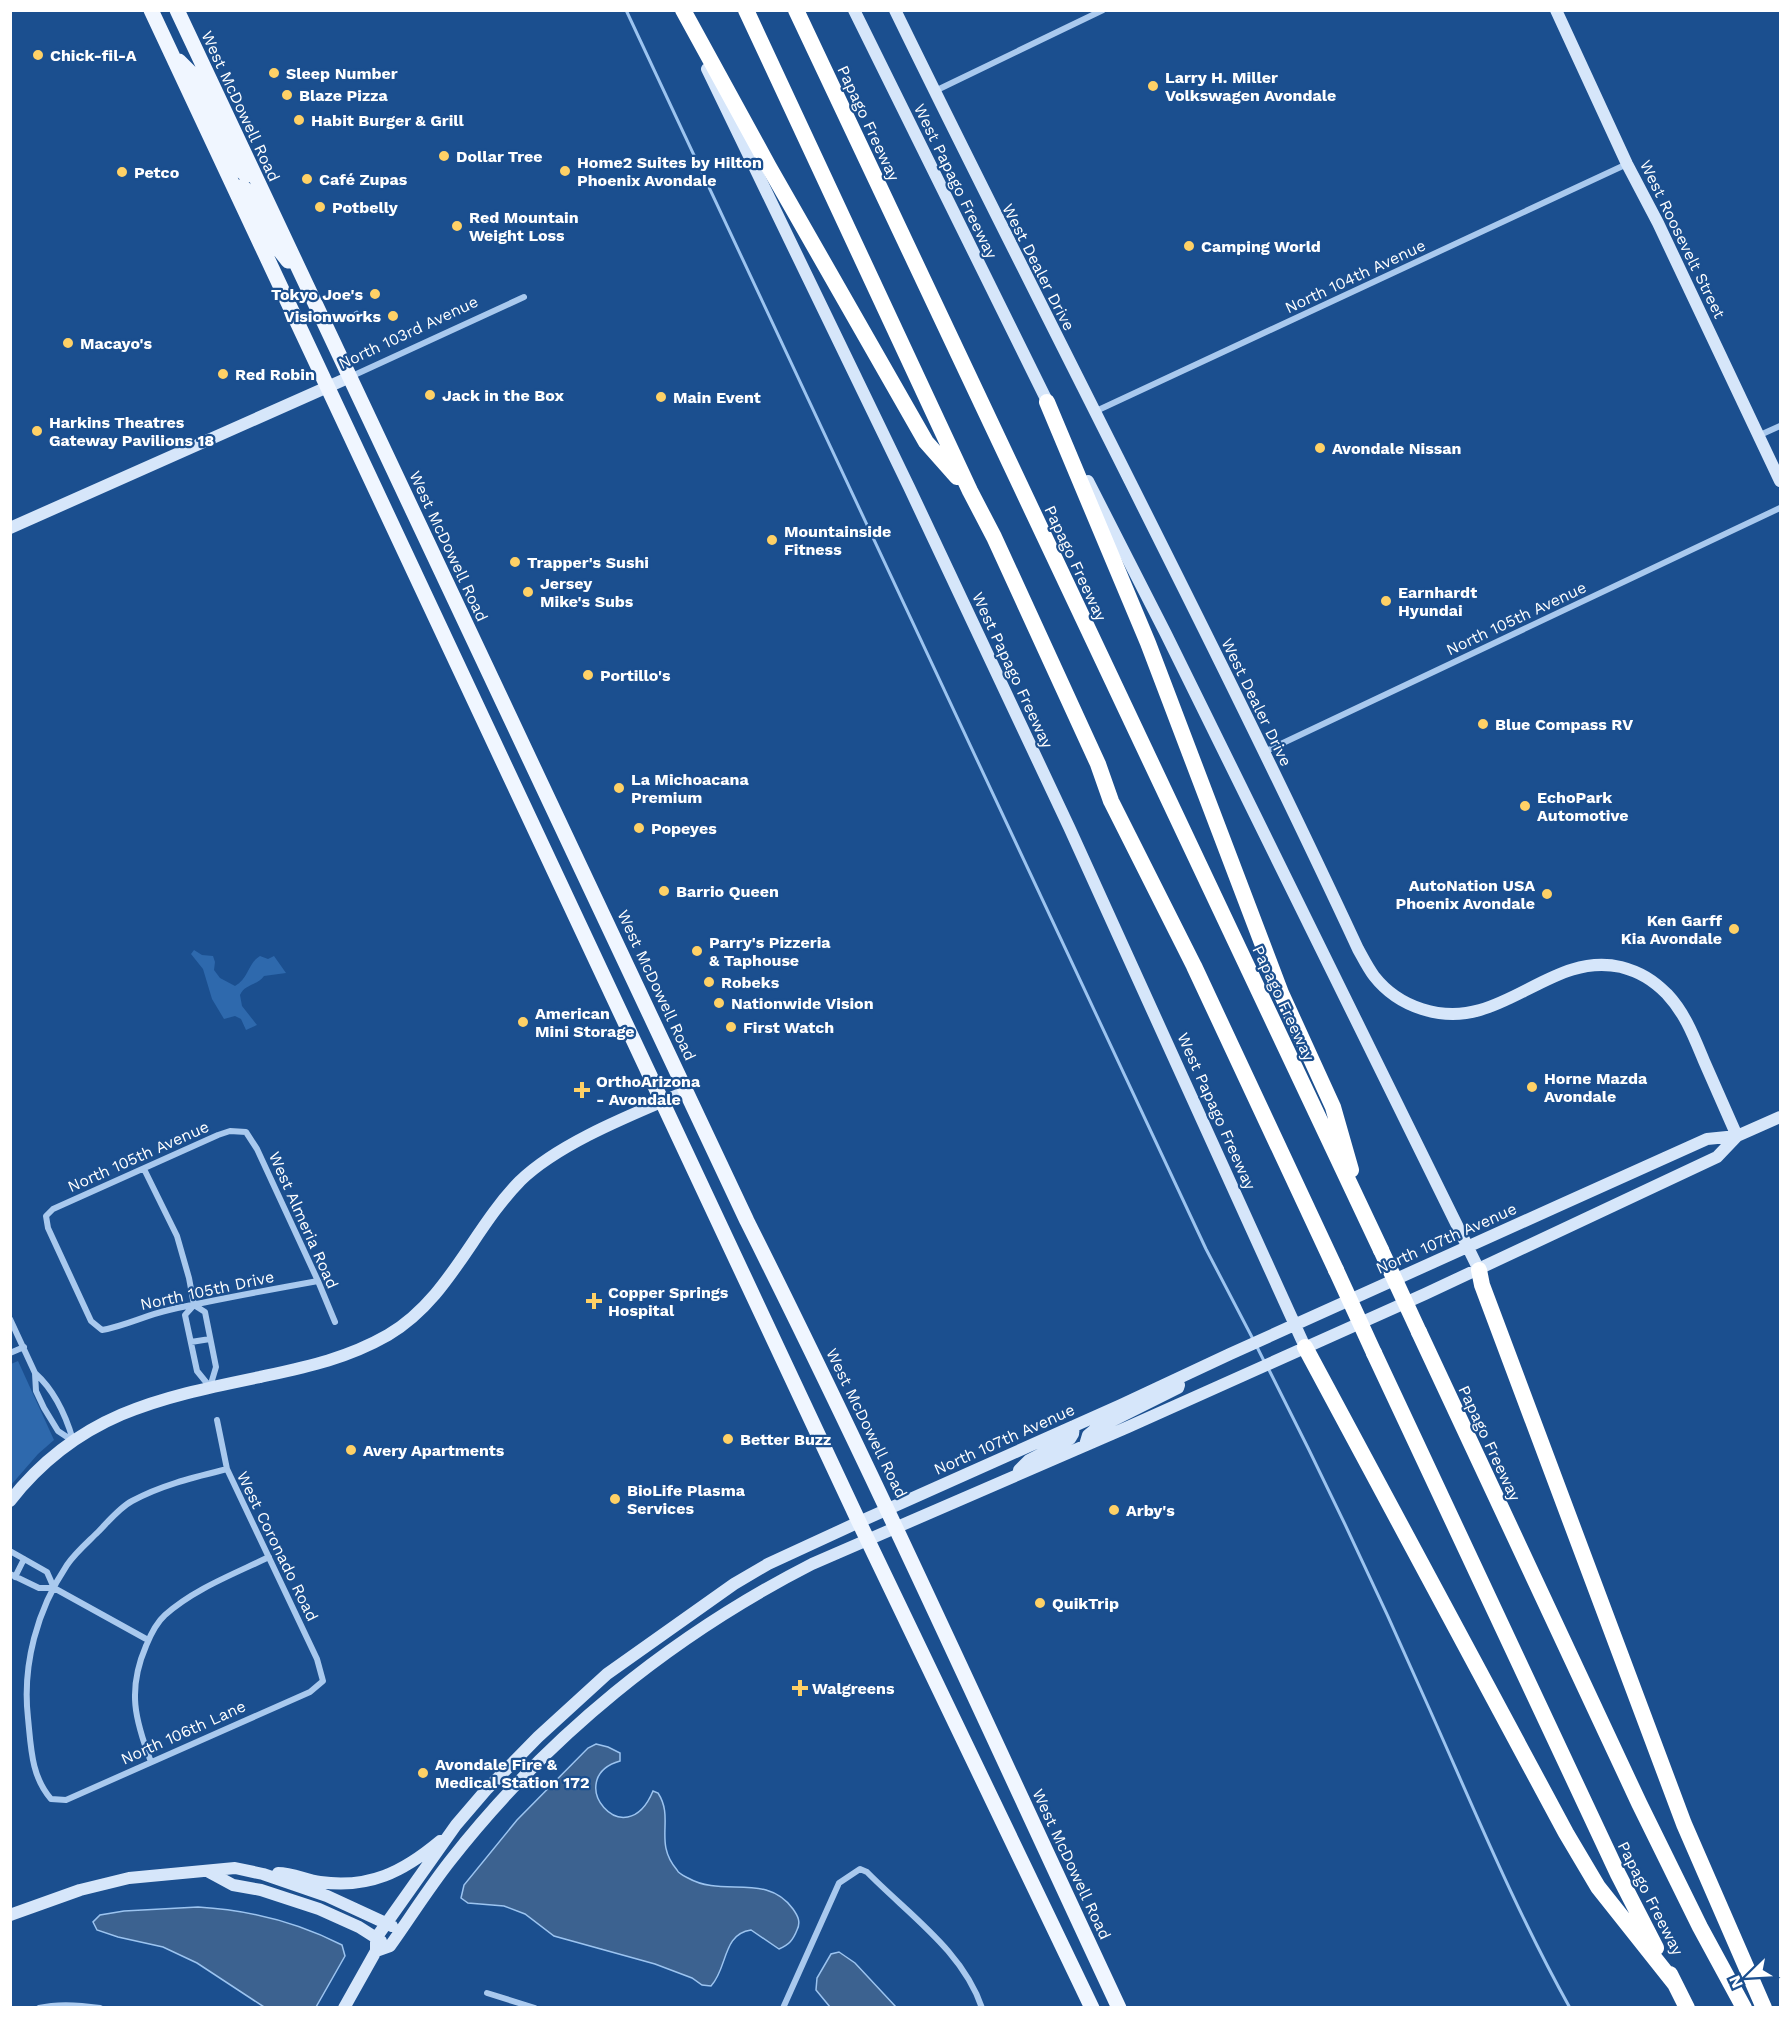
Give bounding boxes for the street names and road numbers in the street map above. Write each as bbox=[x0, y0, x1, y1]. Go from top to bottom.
street label: West McDowell Road bbox=[197, 28, 284, 185]
street label: Papago Freeway bbox=[833, 62, 904, 185]
street label: West Papago Freeway bbox=[910, 101, 1002, 262]
street label: West Roosevelt Street bbox=[1636, 157, 1729, 322]
street label: West Dealer Drive bbox=[998, 201, 1079, 334]
street label: North 104th Avenue bbox=[1282, 236, 1429, 317]
street label: North 103rd Avenue bbox=[335, 292, 481, 373]
street label: West McDowell Road bbox=[405, 468, 492, 625]
street label: Papago Freeway bbox=[1040, 502, 1111, 625]
street label: North 105th Avenue bbox=[1443, 578, 1589, 659]
street label: West Papago Freeway bbox=[968, 589, 1057, 752]
street label: West Dealer Drive bbox=[1217, 635, 1296, 769]
street label: West McDowell Road bbox=[613, 907, 700, 1064]
street label: Papago Freeway bbox=[1248, 942, 1319, 1065]
street label: West Papago Freeway bbox=[1173, 1030, 1260, 1193]
street label: North 105th Avenue bbox=[65, 1117, 212, 1196]
street label: West Almeria Road bbox=[265, 1149, 342, 1292]
street label: North 107th Avenue bbox=[1373, 1199, 1519, 1278]
street label: North 105th Drive bbox=[138, 1267, 276, 1314]
street label: West McDowell Road bbox=[822, 1345, 911, 1501]
street label: Papago Freeway bbox=[1454, 1382, 1525, 1505]
street label: North 107th Avenue bbox=[931, 1400, 1077, 1479]
street label: West Coronado Road bbox=[233, 1468, 322, 1624]
street label: North 106th Lane bbox=[118, 1696, 249, 1769]
street label: West McDowell Road bbox=[1028, 1786, 1115, 1943]
street label: Papago Freeway bbox=[1614, 1838, 1688, 1959]

